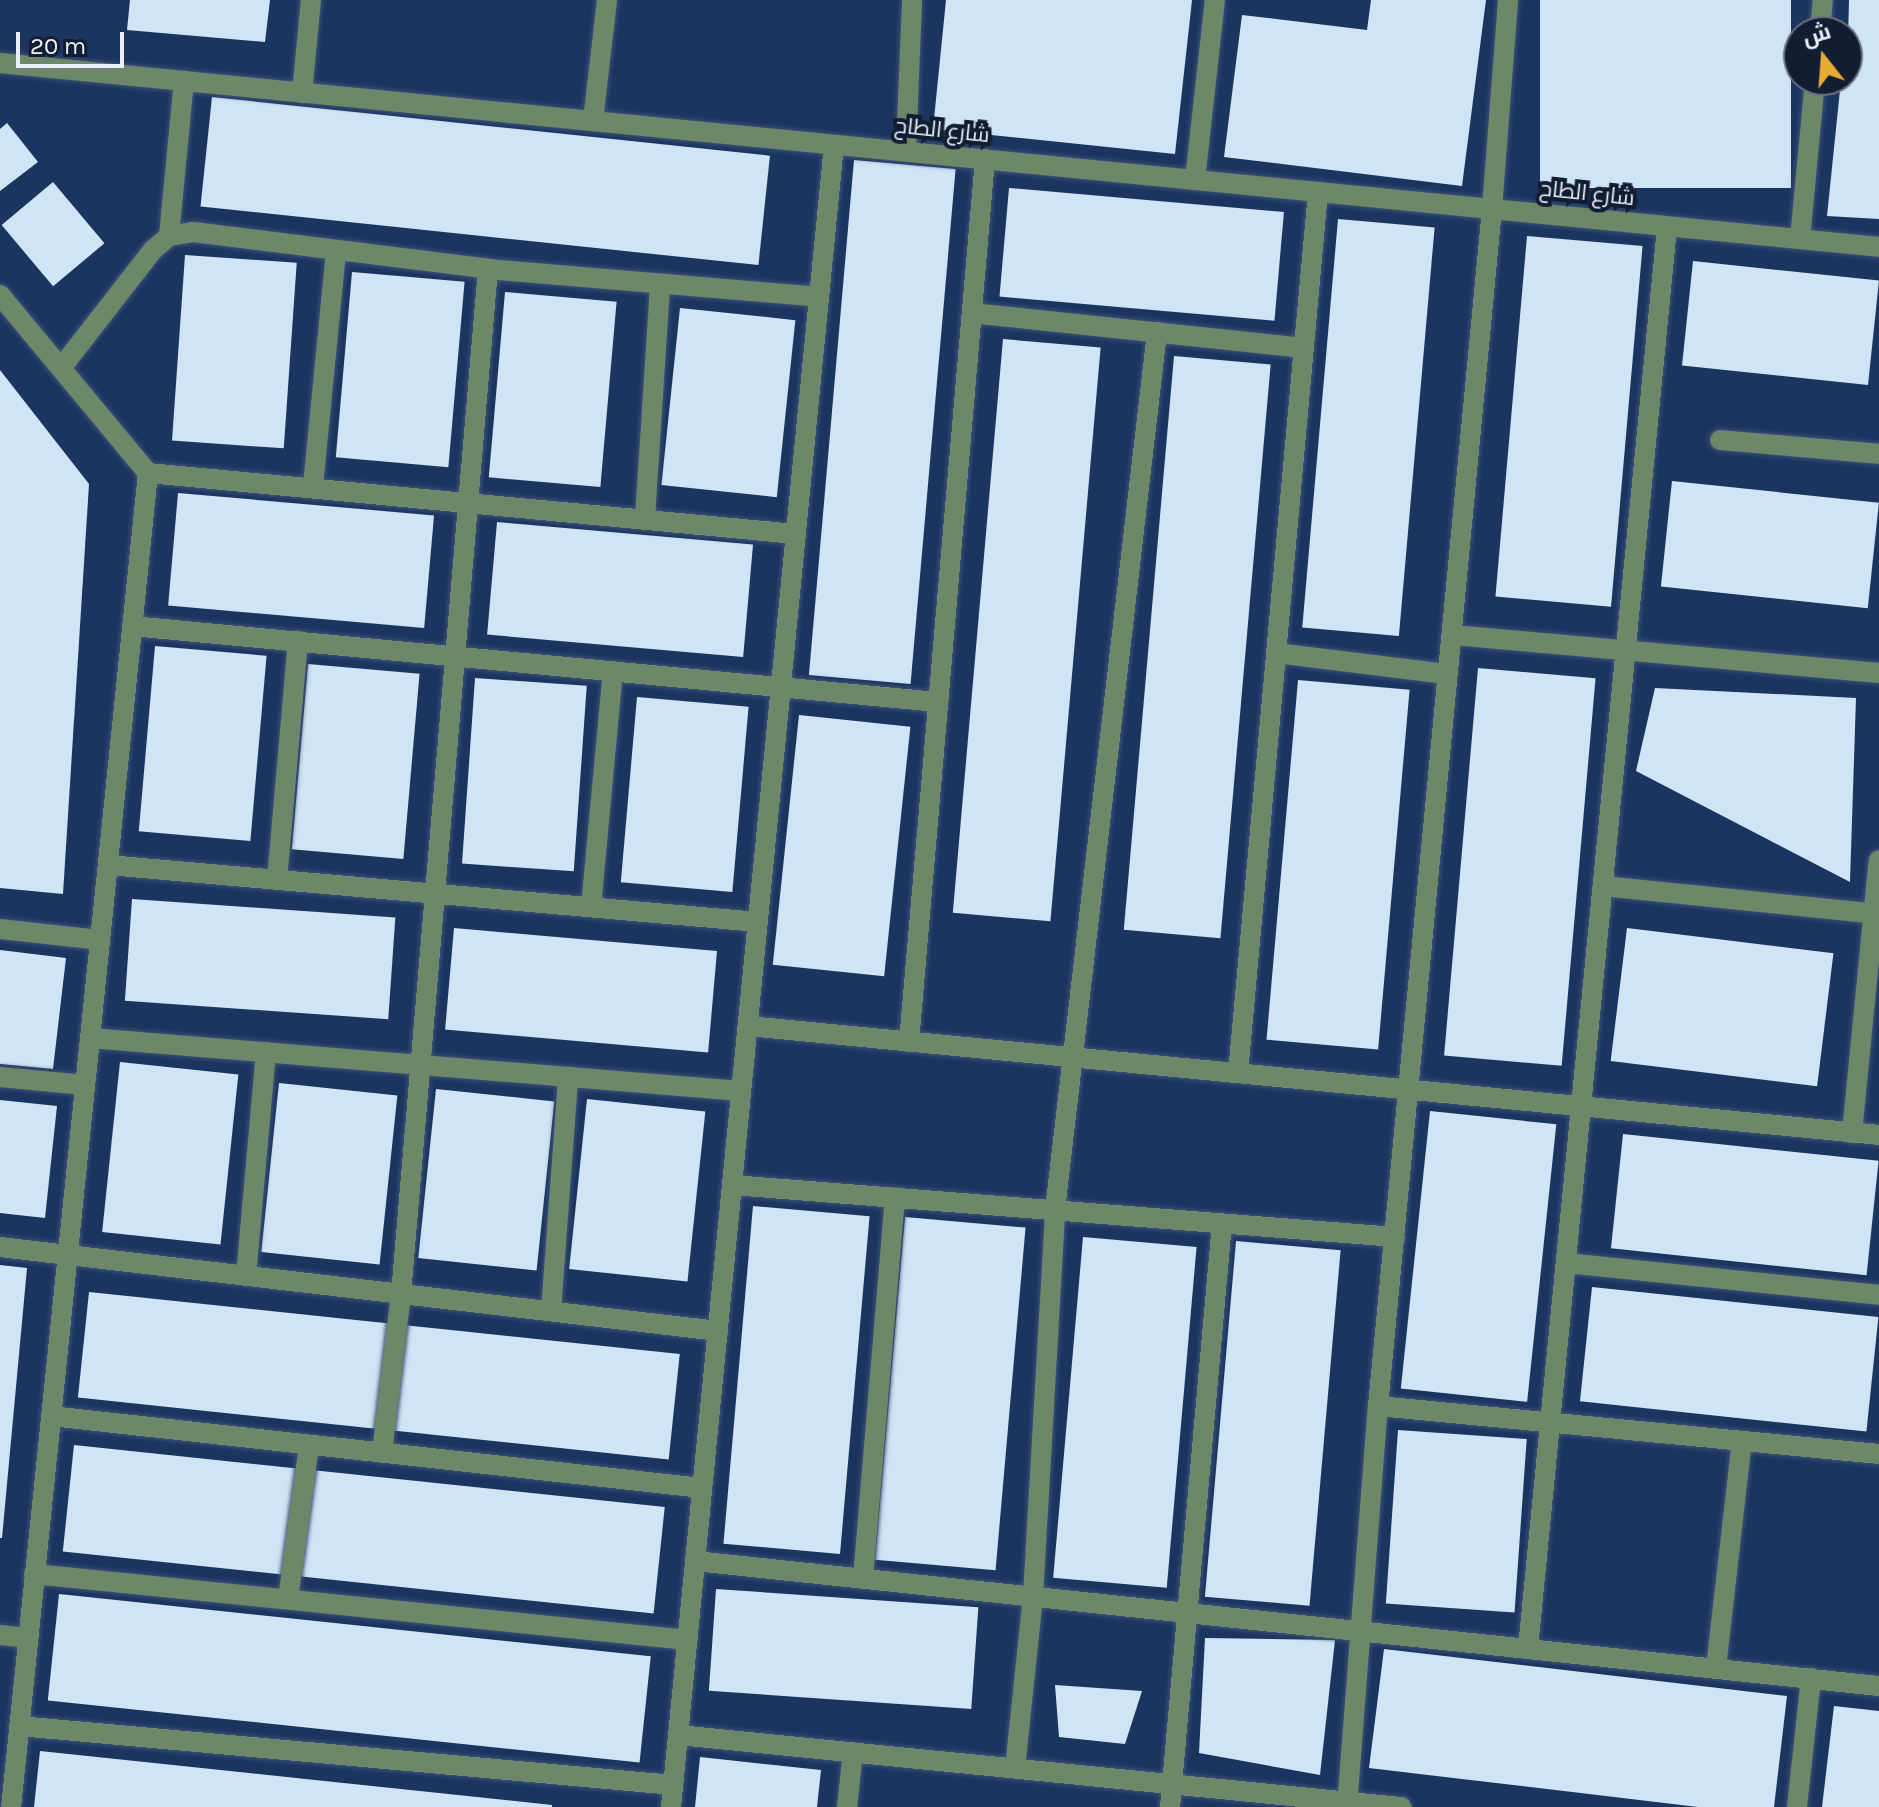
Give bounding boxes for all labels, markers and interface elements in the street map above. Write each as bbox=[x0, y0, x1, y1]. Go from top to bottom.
scale bar bbox=[20, 16, 128, 66]
north arrow bbox=[1783, 16, 1863, 96]
text: ش bbox=[1799, 18, 1834, 52]
text: 20 m bbox=[30, 32, 86, 60]
street label: شارع الطاح bbox=[893, 113, 991, 149]
street label: شارع الطاح bbox=[1538, 176, 1636, 212]

